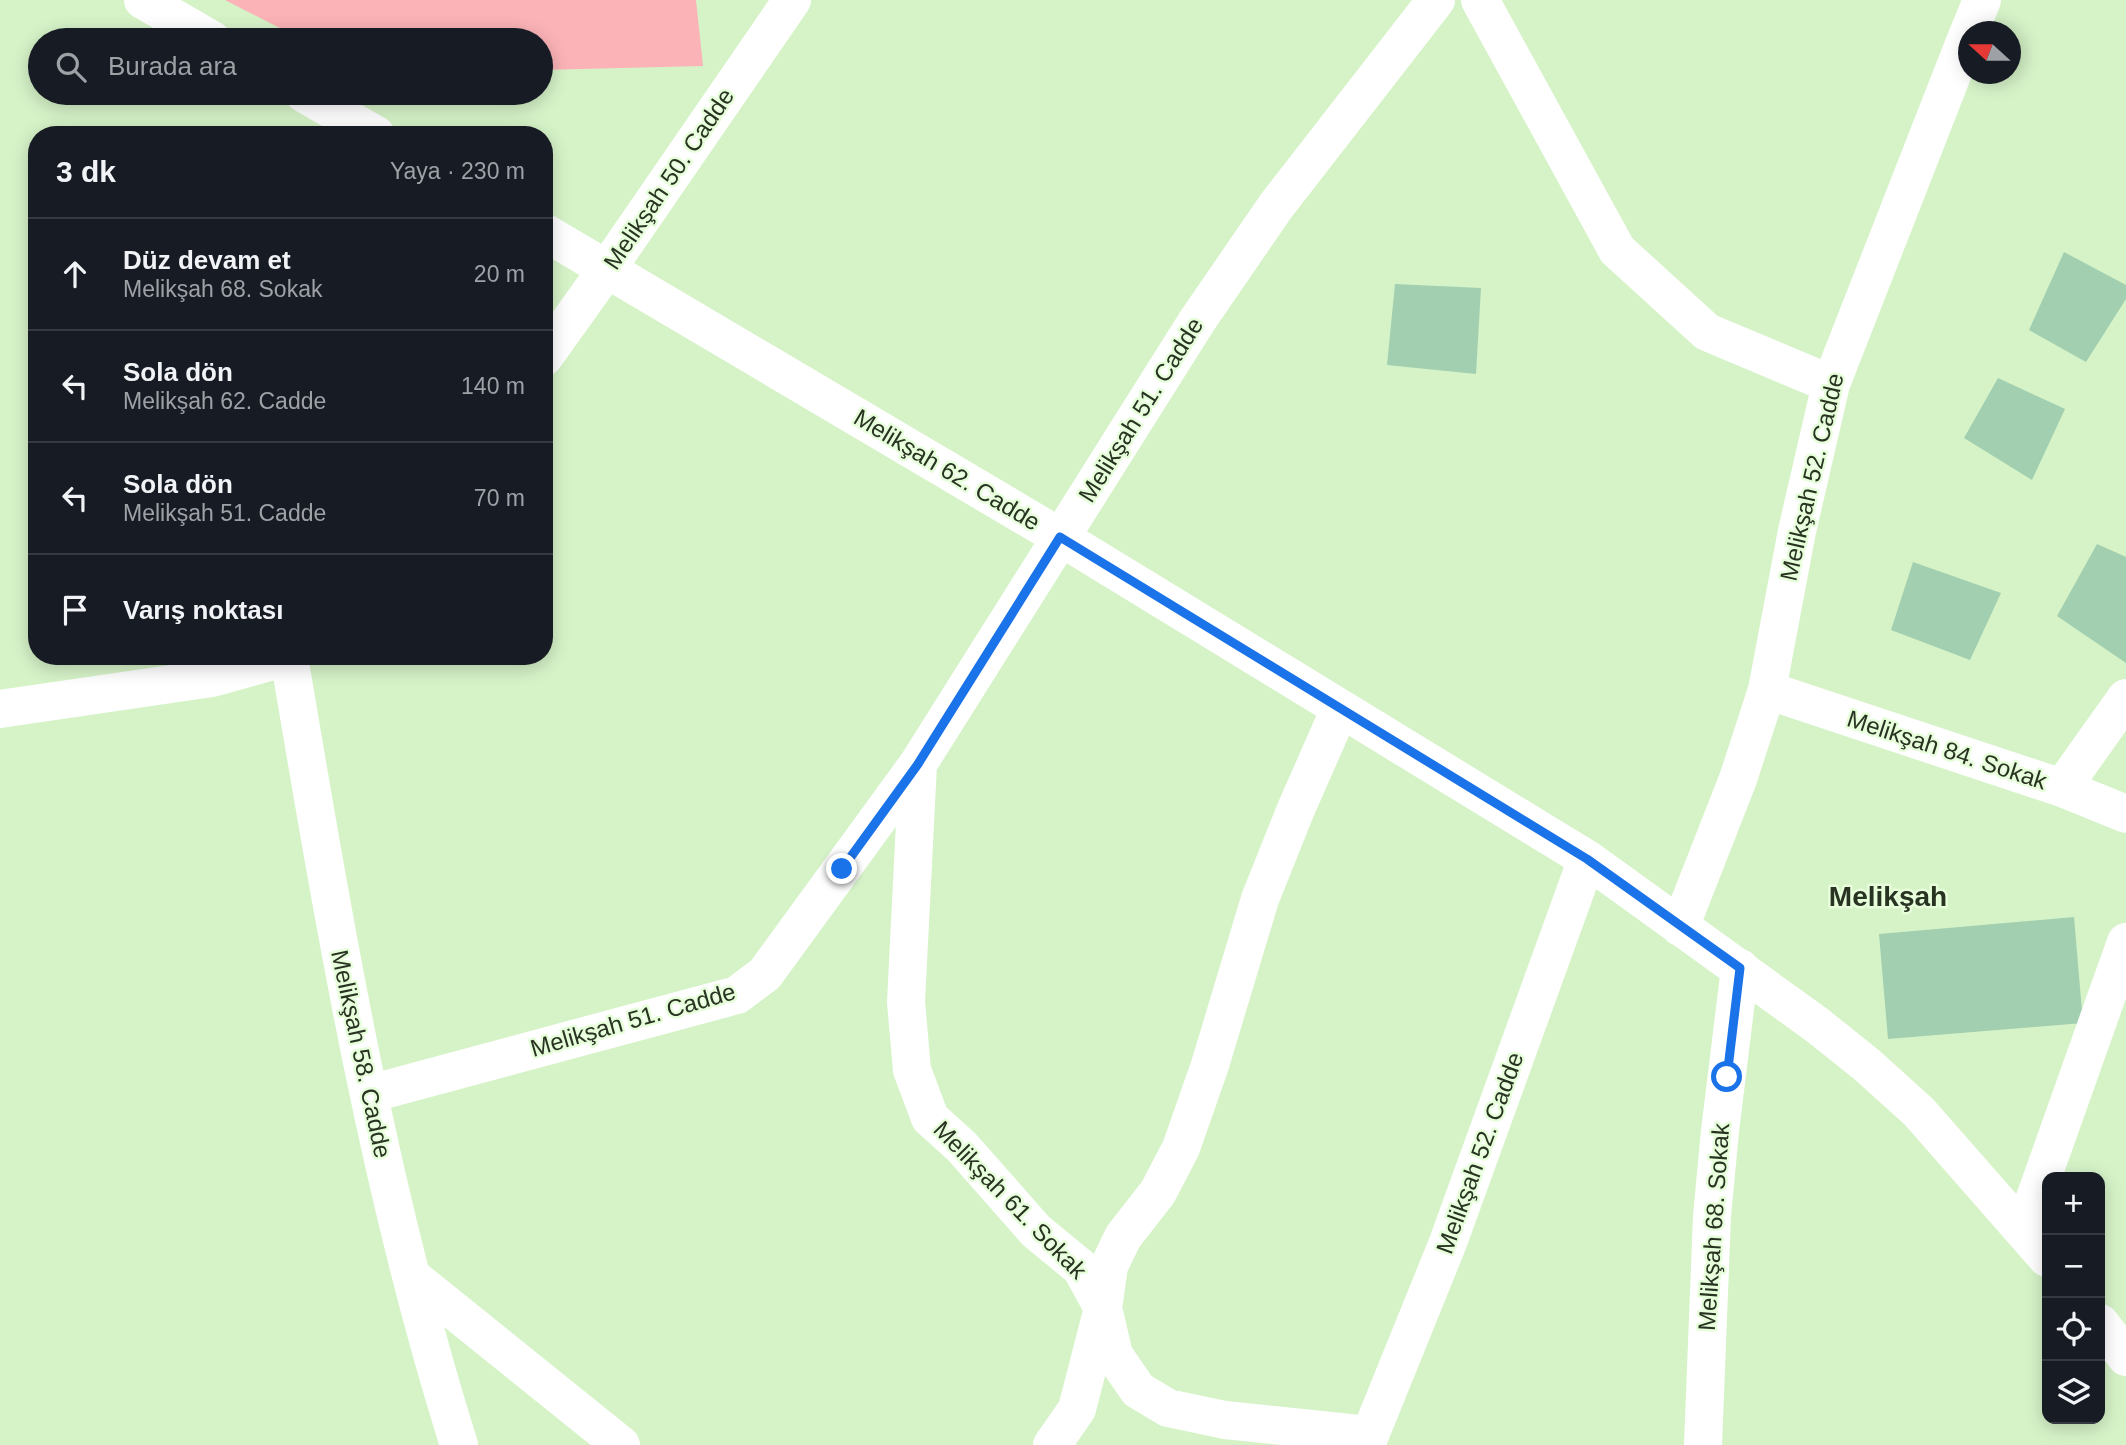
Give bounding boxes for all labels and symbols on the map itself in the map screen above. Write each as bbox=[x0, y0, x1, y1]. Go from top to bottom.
north arrow bbox=[1958, 21, 2021, 84]
street label: Melikşah 50. Cadde bbox=[598, 83, 739, 274]
street label: Melikşah 51. Cadde bbox=[1073, 313, 1208, 507]
street label: Melikşah 52. Cadde bbox=[1774, 371, 1849, 583]
street label: Melikşah 62. Cadde bbox=[849, 403, 1045, 536]
street label: Melikşah 84. Sokak bbox=[1844, 705, 2051, 795]
route end bbox=[826, 853, 857, 884]
district label: Melikşah bbox=[1829, 881, 1947, 912]
street label: Melikşah 58. Cadde bbox=[326, 947, 397, 1160]
street label: Melikşah 51. Cadde bbox=[527, 977, 739, 1062]
street label: Melikşah 52. Cadde bbox=[1431, 1049, 1528, 1257]
route start bbox=[1711, 1061, 1742, 1092]
street label: Melikşah 61. Sokak bbox=[928, 1115, 1093, 1285]
street label: Melikşah 68. Sokak bbox=[1693, 1121, 1734, 1332]

